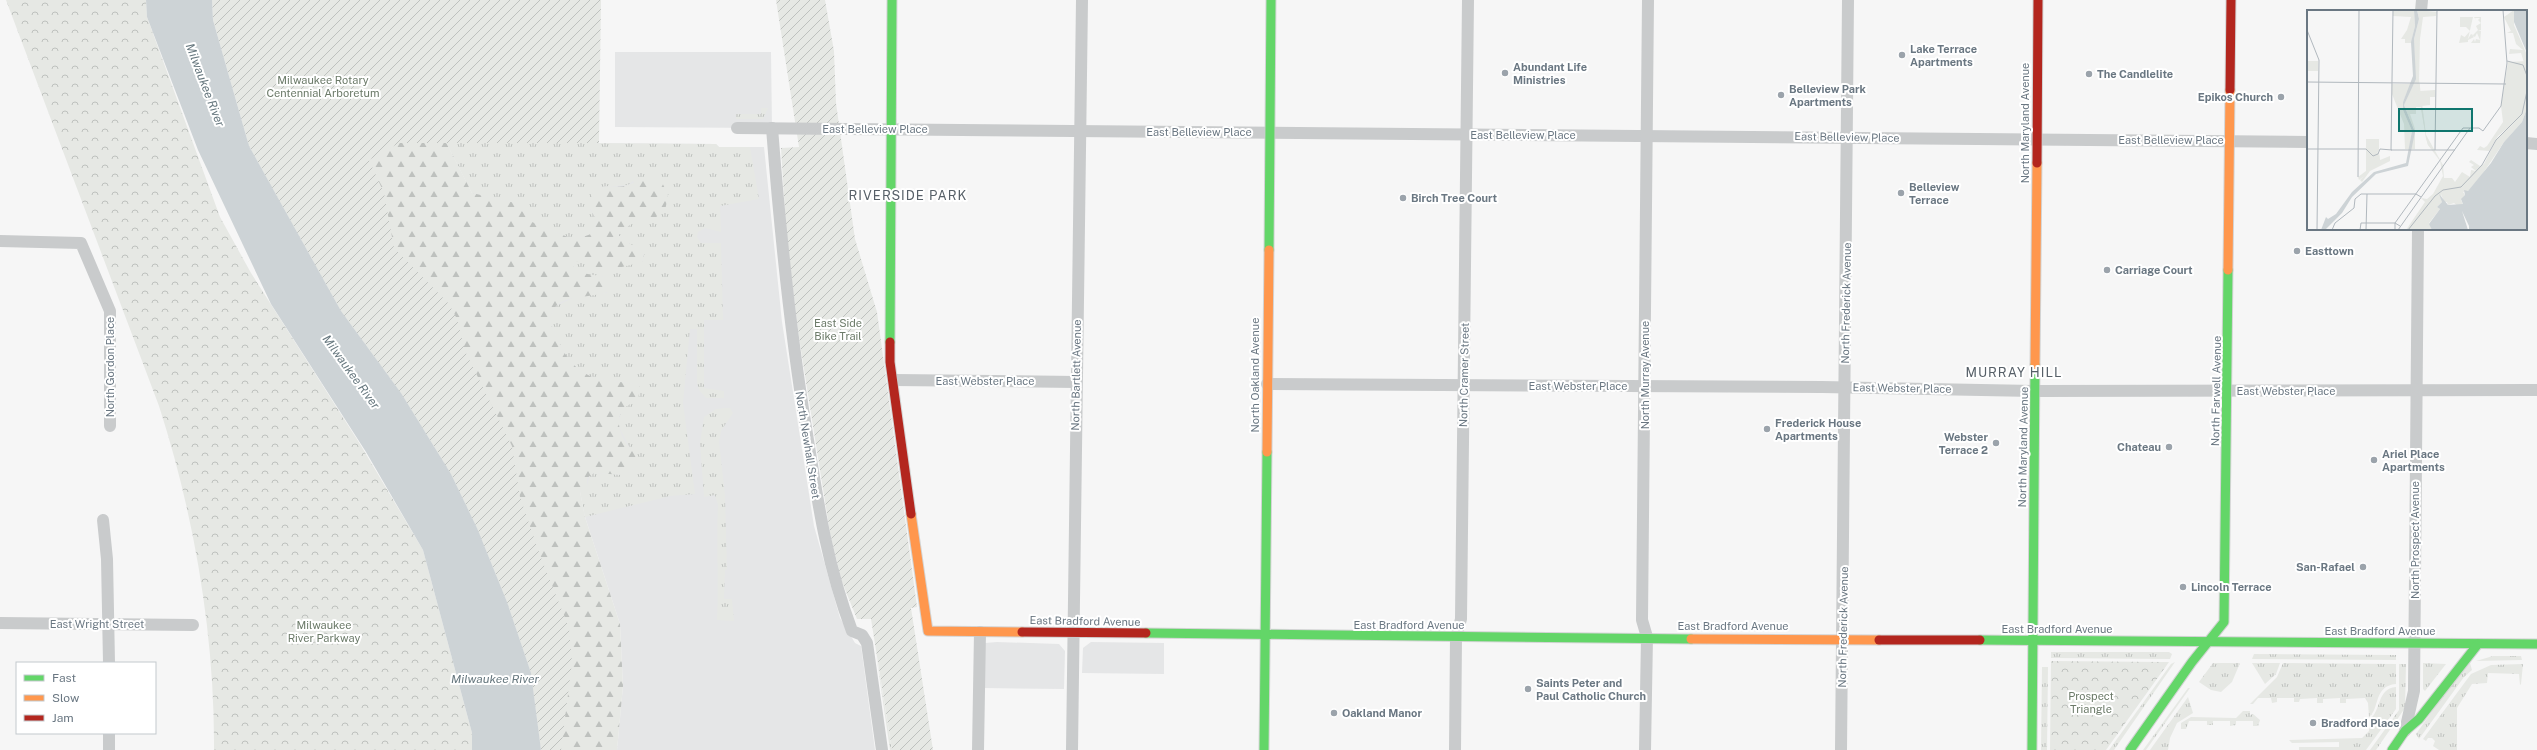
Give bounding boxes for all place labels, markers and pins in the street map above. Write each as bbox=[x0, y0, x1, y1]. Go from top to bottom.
place label: Lake Terrace Apartments bbox=[1910, 43, 1977, 68]
marker: Lake Terrace Apartments bbox=[1897, 50, 1907, 60]
place label: Abundant Life Ministries bbox=[1513, 61, 1587, 86]
marker: Abundant Life Ministries bbox=[1500, 68, 1510, 78]
place label: The Candlelite bbox=[2097, 68, 2173, 80]
marker: The Candlelite bbox=[2084, 69, 2094, 79]
place label: Belleview Park Apartments bbox=[1789, 83, 1867, 108]
marker: Belleview Park Apartments bbox=[1776, 90, 1786, 100]
place label: Epikos Church bbox=[2198, 91, 2273, 103]
marker: Epikos Church bbox=[2276, 92, 2286, 102]
place label: Belleview Terrace bbox=[1909, 181, 1960, 206]
marker: Belleview Terrace bbox=[1896, 188, 1906, 198]
place label: Birch Tree Court bbox=[1411, 192, 1498, 204]
marker: Birch Tree Court bbox=[1398, 193, 1408, 203]
place label: Easttown bbox=[2305, 245, 2354, 257]
marker: Easttown bbox=[2292, 246, 2302, 256]
place label: Carriage Court bbox=[2115, 264, 2193, 276]
marker: Carriage Court bbox=[2102, 265, 2112, 275]
place label: Frederick House Apartments bbox=[1775, 417, 1861, 442]
marker: Frederick House Apartments bbox=[1762, 424, 1772, 434]
place label: Webster Terrace 2 bbox=[1939, 431, 1988, 456]
marker: Webster Terrace 2 bbox=[1991, 438, 2001, 448]
place label: Chateau bbox=[2117, 441, 2161, 453]
marker: Chateau bbox=[2164, 442, 2174, 452]
place label: Ariel Place Apartments bbox=[2382, 448, 2445, 473]
marker: Ariel Place Apartments bbox=[2369, 455, 2379, 465]
place label: San-Rafael bbox=[2296, 561, 2355, 573]
marker: San-Rafael bbox=[2358, 562, 2368, 572]
place label: Lincoln Terrace bbox=[2191, 581, 2272, 593]
marker: Lincoln Terrace bbox=[2178, 582, 2188, 592]
place label: Saints Peter and Paul Catholic Church bbox=[1536, 677, 1646, 702]
marker: Saints Peter and Paul Catholic Church bbox=[1523, 684, 1533, 694]
place label: Oakland Manor bbox=[1342, 707, 1422, 719]
marker: Oakland Manor bbox=[1329, 708, 1339, 718]
place label: Bradford Place bbox=[2321, 717, 2400, 729]
marker: Bradford Place bbox=[2308, 718, 2318, 728]

